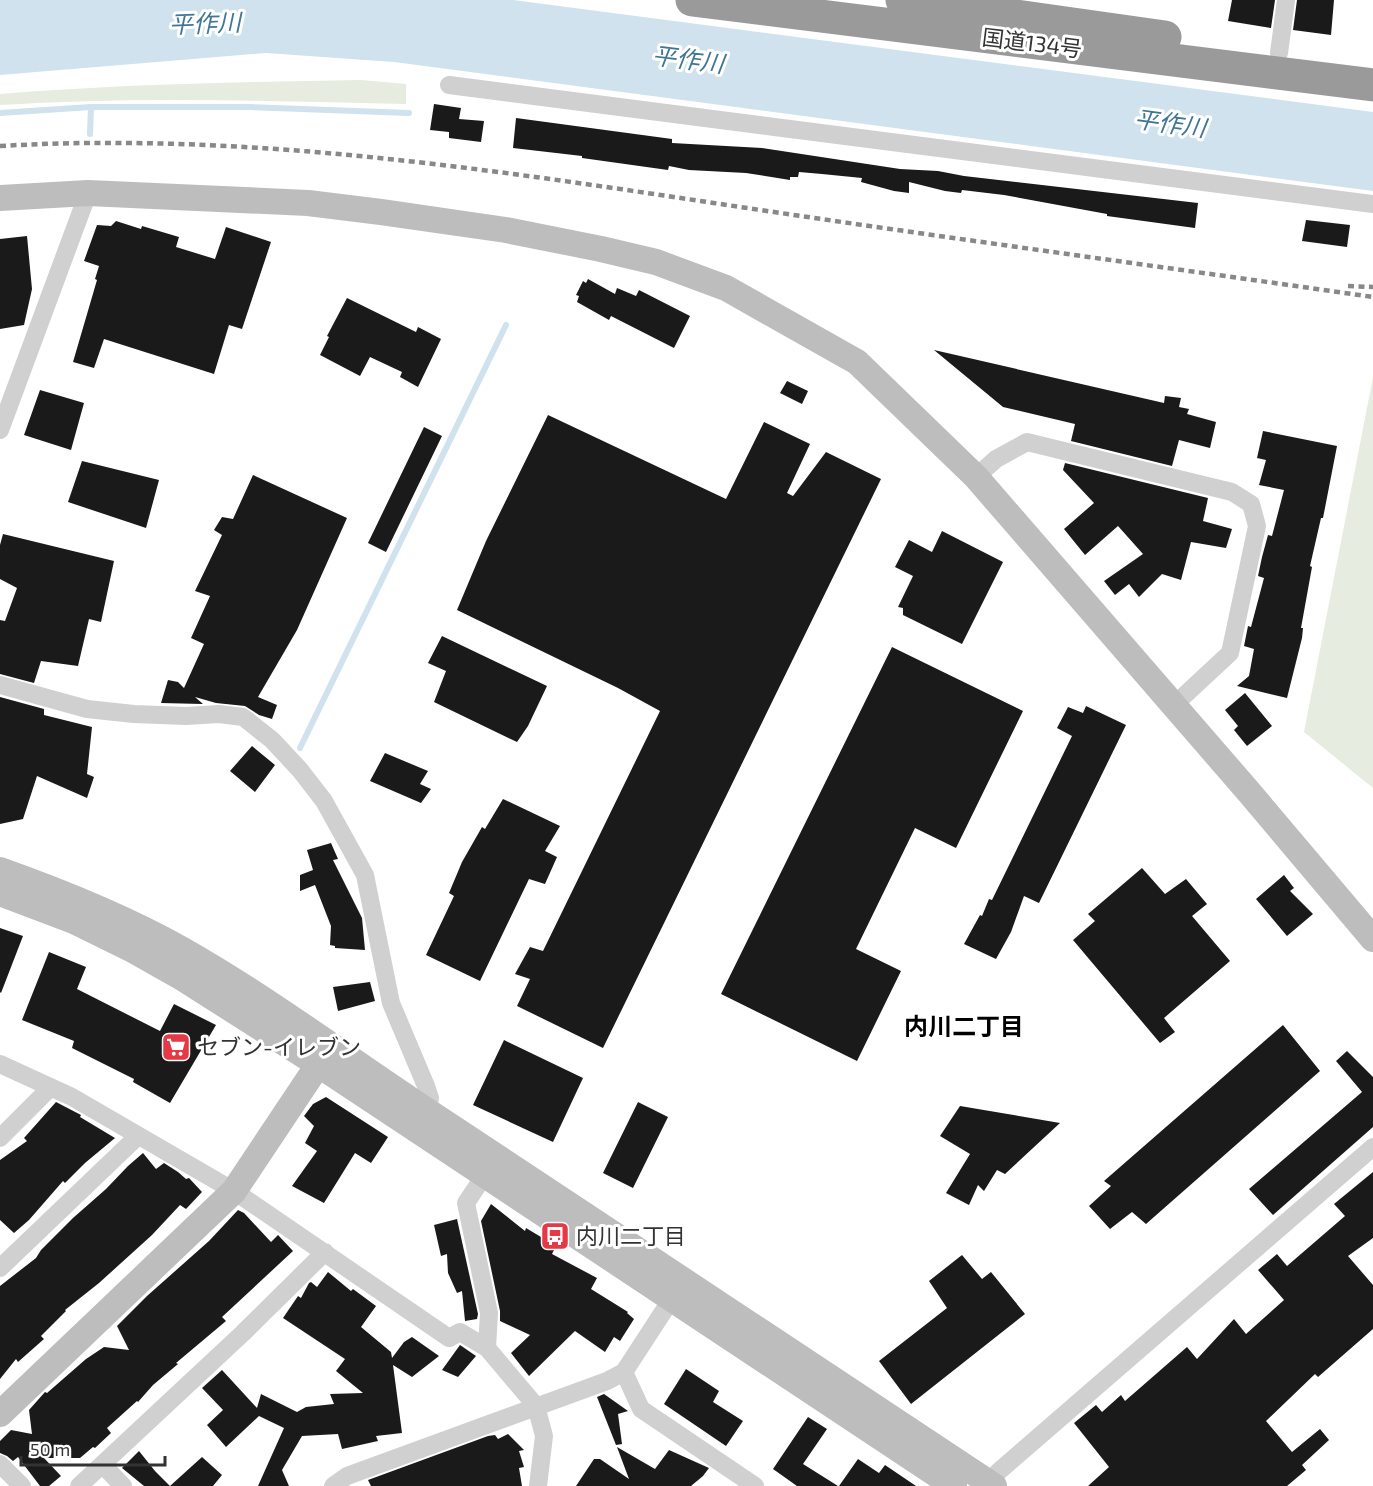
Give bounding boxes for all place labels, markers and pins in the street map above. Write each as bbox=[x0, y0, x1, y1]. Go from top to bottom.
supermarket icon: セブン-イレブン bbox=[160, 1031, 192, 1063]
place label: セブン-イレブン bbox=[197, 1033, 361, 1059]
bus stop icon: 内川二丁目 bbox=[539, 1220, 571, 1252]
place label: 内川二丁目 bbox=[576, 1222, 686, 1248]

